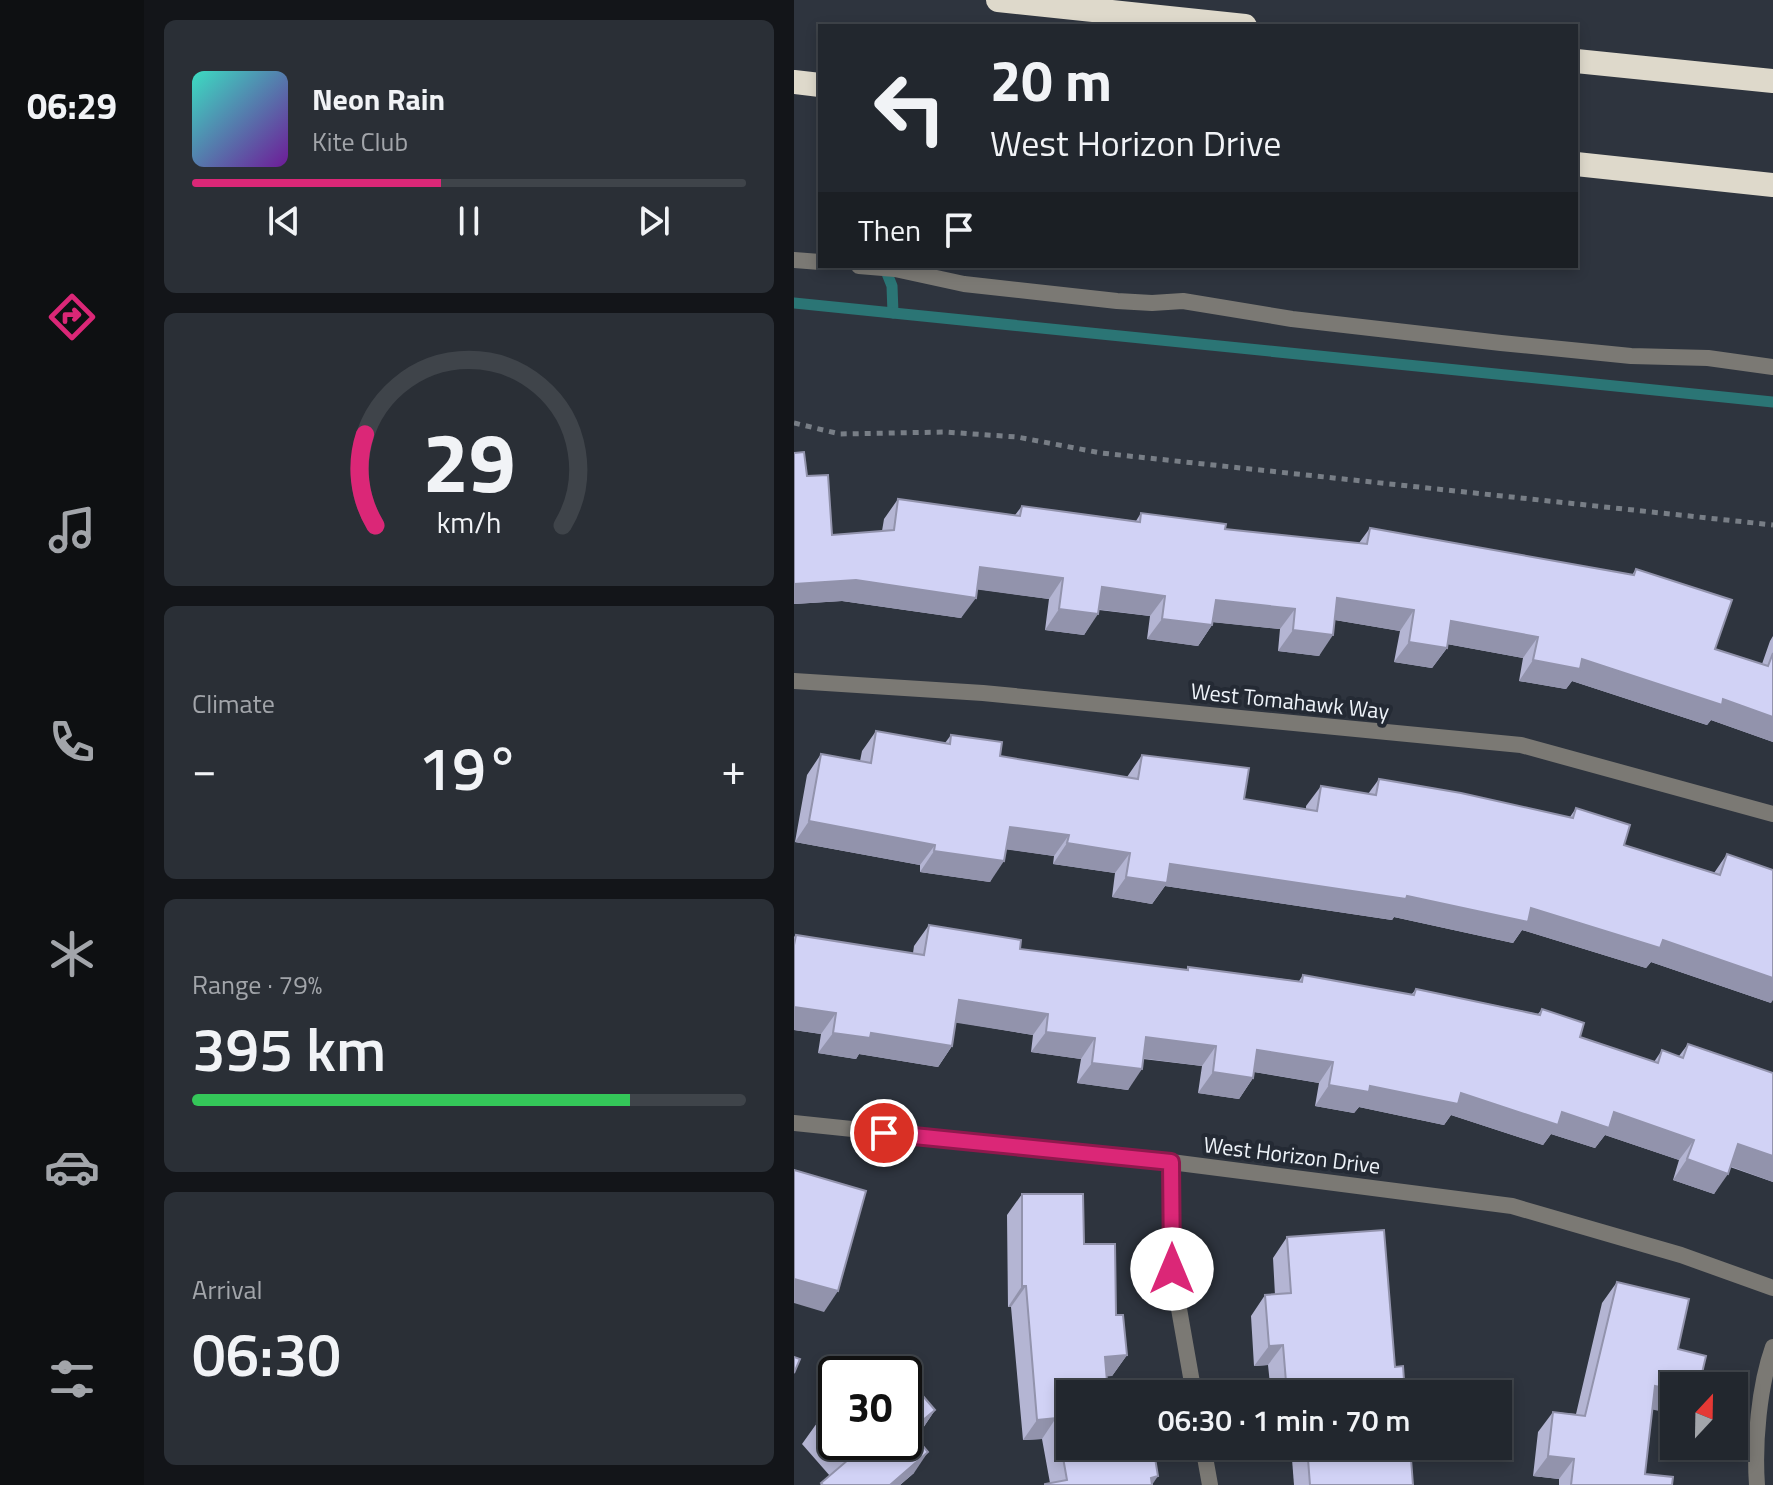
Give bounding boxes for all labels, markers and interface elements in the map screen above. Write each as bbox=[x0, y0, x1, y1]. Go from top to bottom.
text: 20 m bbox=[990, 38, 1112, 123]
icon: left bbox=[858, 56, 962, 160]
text: Neon Rain bbox=[312, 76, 445, 122]
text: 06:29 bbox=[27, 78, 117, 133]
text: West Horizon Drive bbox=[990, 115, 1281, 170]
text: Kite Club bbox=[312, 122, 408, 161]
icon: previous bbox=[262, 199, 306, 243]
icon: pause bbox=[447, 199, 491, 243]
icon: next bbox=[632, 199, 676, 243]
text: Then bbox=[858, 207, 921, 253]
icon: arrive bbox=[937, 208, 981, 252]
icon: directions bbox=[44, 289, 100, 345]
text: 29 bbox=[422, 397, 516, 523]
text: km/h bbox=[437, 501, 501, 544]
icon: music bbox=[44, 502, 100, 558]
street label: West Tomahawk Way bbox=[1189, 674, 1391, 728]
text: Climate bbox=[192, 684, 275, 723]
icon: phone bbox=[44, 714, 100, 770]
text: 19° bbox=[419, 722, 519, 813]
text: − bbox=[192, 735, 217, 802]
text: + bbox=[721, 735, 746, 802]
icon: climate bbox=[44, 926, 100, 982]
text: Range · 79% bbox=[192, 965, 322, 1004]
text: 395 km bbox=[192, 1003, 386, 1094]
pin bbox=[850, 1099, 918, 1167]
icon: arrive bbox=[862, 1111, 906, 1155]
street label: West Horizon Drive bbox=[1202, 1127, 1382, 1183]
icon: car bbox=[44, 1139, 100, 1195]
position arrow bbox=[1130, 1227, 1214, 1311]
text: Arrival bbox=[192, 1270, 263, 1309]
text: 06:30 bbox=[192, 1308, 341, 1399]
icon: filters bbox=[44, 1351, 100, 1407]
speed limit sign: 30 bbox=[818, 1356, 922, 1460]
north arrow bbox=[1660, 1372, 1748, 1460]
map controls bbox=[1660, 1372, 1748, 1460]
text: 06:30 · 1 min · 70 m bbox=[1158, 1397, 1410, 1443]

